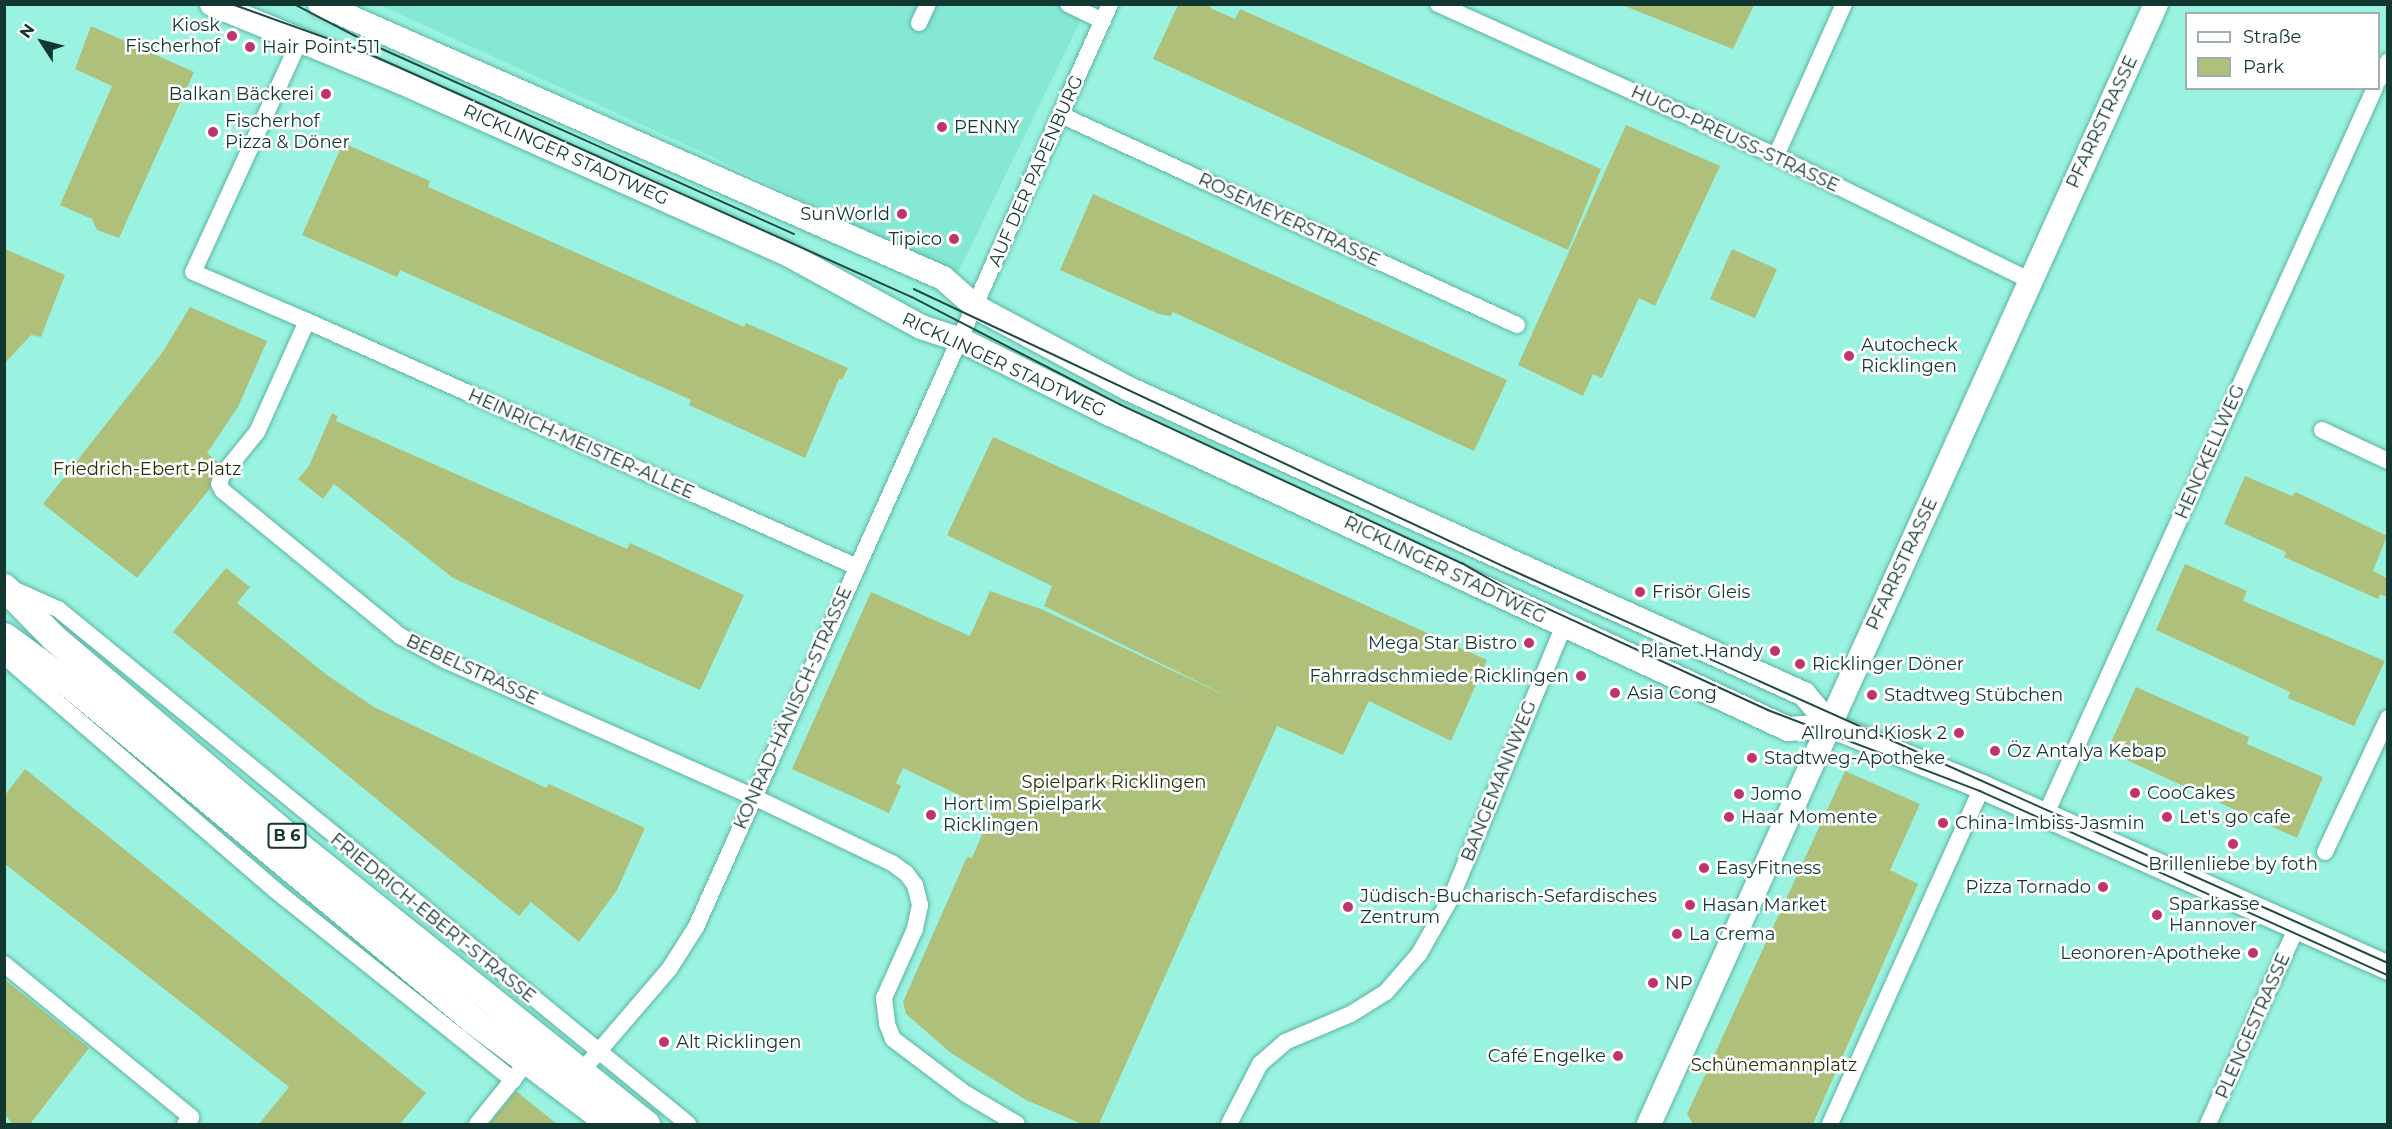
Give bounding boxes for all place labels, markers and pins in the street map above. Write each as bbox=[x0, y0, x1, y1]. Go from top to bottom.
place label: Kiosk Fischerhof bbox=[125, 15, 220, 57]
marker: Kiosk Fischerhof bbox=[225, 29, 239, 43]
place label: Hair Point 511 bbox=[262, 36, 380, 58]
marker: Hair Point 511 bbox=[243, 40, 257, 54]
place label: Balkan Bäckerei bbox=[169, 83, 314, 105]
marker: Balkan Bäckerei bbox=[319, 87, 333, 101]
place label: Fischerhof Pizza & Döner bbox=[225, 111, 350, 154]
place label: PENNY bbox=[954, 116, 1019, 138]
marker: PENNY bbox=[935, 120, 949, 134]
marker: Fischerhof Pizza & Döner bbox=[206, 125, 220, 139]
place label: SunWorld bbox=[800, 203, 890, 225]
marker: SunWorld bbox=[895, 207, 909, 221]
place label: Tipico bbox=[889, 228, 942, 250]
marker: Tipico bbox=[947, 232, 961, 246]
place label: Autocheck Ricklingen bbox=[1861, 335, 1958, 378]
marker: Autocheck Ricklingen bbox=[1842, 349, 1856, 363]
place label: Frisör Gleis bbox=[1652, 581, 1750, 603]
marker: Frisör Gleis bbox=[1633, 585, 1647, 599]
place label: Mega Star Bistro bbox=[1368, 632, 1517, 654]
marker: Mega Star Bistro bbox=[1522, 636, 1536, 650]
place label: Planet Handy bbox=[1640, 640, 1763, 662]
marker: Planet Handy bbox=[1768, 644, 1782, 658]
place label: Ricklinger Döner bbox=[1812, 653, 1964, 675]
marker: Ricklinger Döner bbox=[1793, 657, 1807, 671]
place label: Fahrradschmiede Ricklingen bbox=[1309, 665, 1569, 687]
marker: Fahrradschmiede Ricklingen bbox=[1574, 669, 1588, 683]
place label: Asia Cong bbox=[1627, 682, 1717, 704]
place label: Stadtweg Stübchen bbox=[1884, 684, 2063, 706]
marker: Asia Cong bbox=[1608, 686, 1622, 700]
marker: Stadtweg Stübchen bbox=[1865, 688, 1879, 702]
place label: Allround Kiosk 2 bbox=[1802, 722, 1947, 744]
marker: Allround Kiosk 2 bbox=[1952, 726, 1966, 740]
place label: Öz Antalya Kebap bbox=[2007, 740, 2166, 762]
marker: Öz Antalya Kebap bbox=[1988, 744, 2002, 758]
place label: Stadtweg-Apotheke bbox=[1764, 747, 1945, 769]
marker: Stadtweg-Apotheke bbox=[1745, 751, 1759, 765]
place label: CooCakes bbox=[2147, 782, 2235, 804]
place label: Jomo bbox=[1751, 783, 1802, 805]
marker: CooCakes bbox=[2128, 786, 2142, 800]
marker: Jomo bbox=[1732, 787, 1746, 801]
place label: Hort im Spielpark Ricklingen bbox=[943, 794, 1102, 836]
place label: Haar Momente bbox=[1741, 806, 1877, 828]
place label: Let's go cafe bbox=[2179, 806, 2291, 828]
marker: Hort im Spielpark Ricklingen bbox=[924, 808, 938, 822]
marker: Haar Momente bbox=[1722, 810, 1736, 824]
marker: Let's go cafe bbox=[2160, 810, 2174, 824]
place label: China-Imbiss-Jasmin bbox=[1955, 812, 2145, 834]
marker: China-Imbiss-Jasmin bbox=[1936, 816, 1950, 830]
marker: Brillenliebe by foth bbox=[2226, 837, 2240, 851]
place label: Brillenliebe by foth bbox=[2148, 853, 2318, 875]
place label: EasyFitness bbox=[1716, 857, 1821, 879]
marker: EasyFitness bbox=[1697, 861, 1711, 875]
place label: Pizza Tornado bbox=[1966, 876, 2091, 898]
marker: Pizza Tornado bbox=[2096, 880, 2110, 894]
place label: Jüdisch-Bucharisch-Sefardisches Zentrum bbox=[1360, 886, 1657, 928]
place label: Hasan Market bbox=[1702, 894, 1827, 916]
place label: Sparkasse Hannover bbox=[2169, 894, 2260, 936]
marker: Hasan Market bbox=[1683, 898, 1697, 912]
marker: Jüdisch-Bucharisch-Sefardisches Zentrum bbox=[1341, 900, 1355, 914]
marker: Sparkasse Hannover bbox=[2150, 908, 2164, 922]
place label: La Crema bbox=[1689, 923, 1775, 945]
marker: La Crema bbox=[1670, 927, 1684, 941]
place label: Leonoren-Apotheke bbox=[2060, 942, 2241, 964]
marker: Leonoren-Apotheke bbox=[2246, 946, 2260, 960]
place label: NP bbox=[1665, 972, 1693, 994]
marker: NP bbox=[1646, 976, 1660, 990]
place label: Alt Ricklingen bbox=[676, 1031, 801, 1053]
marker: Alt Ricklingen bbox=[657, 1035, 671, 1049]
place label: Café Engelke bbox=[1488, 1045, 1606, 1067]
marker: Café Engelke bbox=[1611, 1049, 1625, 1063]

